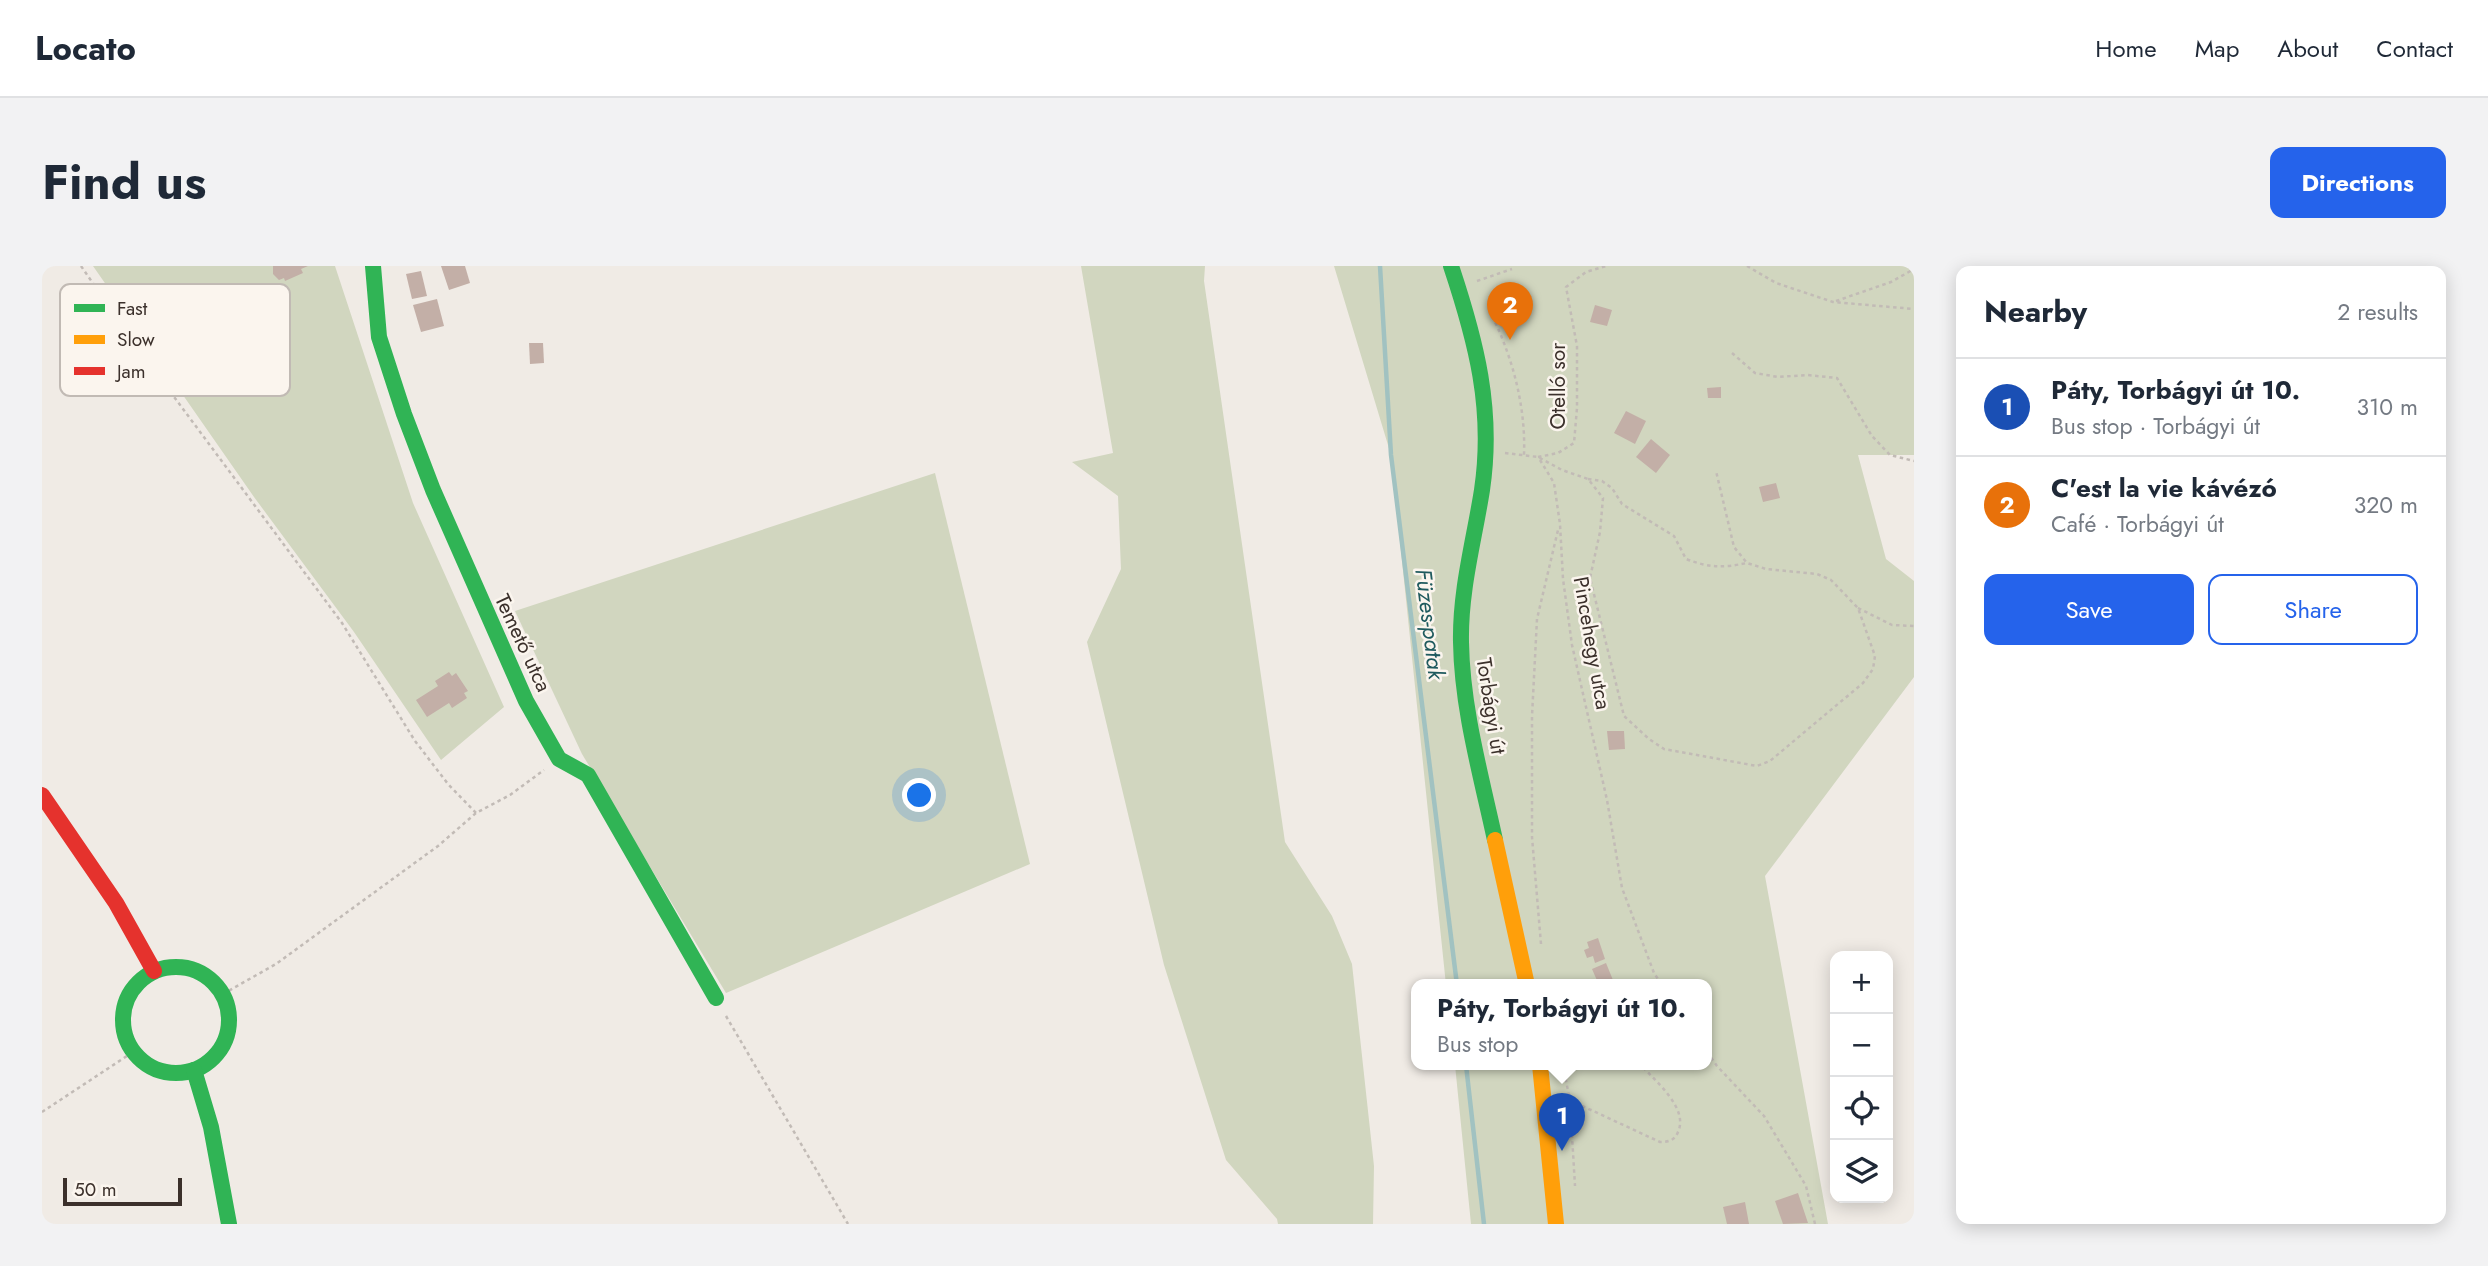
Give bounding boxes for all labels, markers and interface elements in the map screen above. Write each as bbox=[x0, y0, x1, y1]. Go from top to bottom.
text: Locato bbox=[35, 25, 136, 72]
text: Home bbox=[2095, 31, 2157, 66]
text: Map bbox=[2195, 31, 2239, 66]
text: About bbox=[2277, 31, 2338, 66]
text: Contact bbox=[2376, 31, 2453, 66]
text: Find us bbox=[42, 147, 206, 217]
button: Directions bbox=[2270, 147, 2446, 218]
pin: 2 bbox=[1487, 282, 1533, 340]
legend bbox=[60, 284, 290, 396]
text: Nearby bbox=[1984, 290, 2087, 333]
text: Fast bbox=[117, 295, 148, 322]
text: 2 results bbox=[2337, 295, 2418, 329]
text: Slow bbox=[117, 326, 155, 353]
street label: Otelló sor bbox=[1543, 342, 1573, 430]
text: Jam bbox=[114, 358, 146, 385]
text: Páty, Torbágyi út 10. bbox=[2051, 371, 2300, 409]
text: 1 bbox=[2001, 390, 2013, 424]
text: 310 m bbox=[2356, 390, 2418, 424]
text: Bus stop · Torbágyi út bbox=[2051, 409, 2260, 443]
text: C'est la vie kávézó bbox=[2051, 469, 2277, 507]
text: 2 bbox=[1999, 488, 2015, 522]
text: 320 m bbox=[2354, 488, 2418, 522]
text: Café · Torbágyi út bbox=[2051, 507, 2224, 541]
water label: Füzes-patak bbox=[1406, 567, 1454, 682]
street label: Pincehegy utca bbox=[1566, 574, 1618, 712]
button: Save bbox=[1984, 574, 2194, 645]
button: Share bbox=[2208, 574, 2418, 645]
street label: Temető utca bbox=[487, 589, 559, 697]
street label: Torbágyi út bbox=[1469, 655, 1513, 757]
your location bbox=[902, 778, 936, 812]
map controls bbox=[1830, 951, 1893, 1203]
button: + bbox=[1830, 951, 1893, 1014]
popup bbox=[1411, 979, 1712, 1070]
text: Páty, Torbágyi út 10. bbox=[1437, 989, 1686, 1027]
button: − bbox=[1830, 1014, 1893, 1077]
text: Bus stop bbox=[1437, 1027, 1518, 1061]
button: locate bbox=[1830, 1077, 1893, 1140]
pin: 1 bbox=[1539, 1093, 1585, 1151]
button: layers bbox=[1830, 1140, 1893, 1203]
scale bar bbox=[63, 1175, 182, 1207]
text: 50 m bbox=[74, 1176, 117, 1203]

